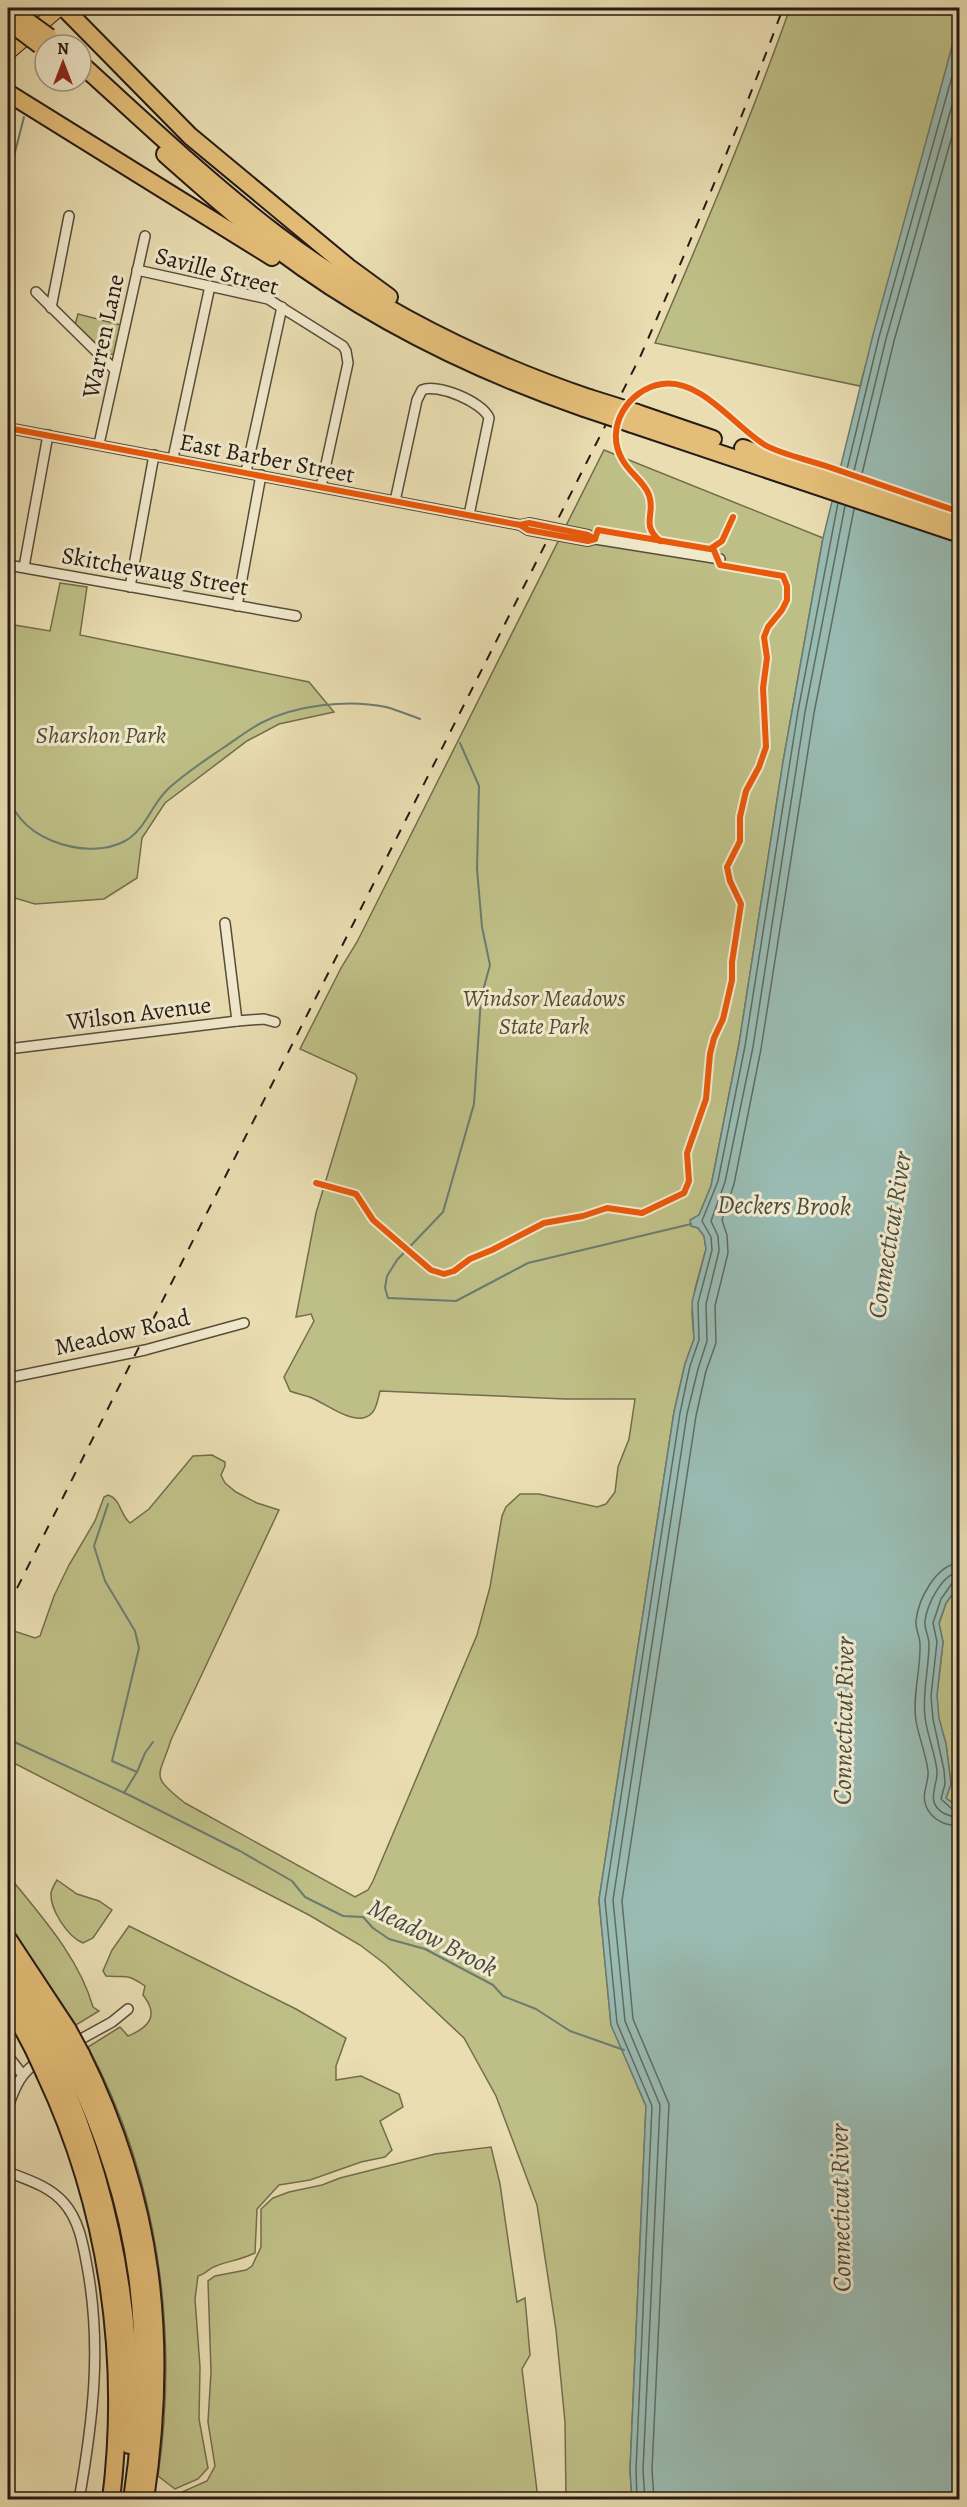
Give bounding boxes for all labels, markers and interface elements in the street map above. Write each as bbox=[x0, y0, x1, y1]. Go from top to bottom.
north arrow bbox=[33, 33, 93, 93]
text: N bbox=[57, 38, 69, 60]
street label: Saville Street bbox=[152, 239, 282, 303]
street label: Warren Lane bbox=[74, 271, 132, 402]
street label: East Barber Street bbox=[177, 425, 357, 491]
street label: Skitchewaug Street bbox=[59, 539, 251, 603]
park label: Sharshon Park bbox=[36, 719, 166, 751]
park label: Windsor Meadows State Park bbox=[463, 982, 625, 1042]
street label: Wilson Avenue bbox=[64, 988, 213, 1038]
water label: Connecticut River bbox=[859, 1148, 920, 1321]
water label: Deckers Brook bbox=[716, 1187, 852, 1224]
street label: Meadow Road bbox=[51, 1301, 193, 1363]
water label: Connecticut River bbox=[825, 1636, 862, 1805]
water label: Meadow Brook bbox=[362, 1890, 504, 1985]
water label: Connecticut River bbox=[822, 2123, 859, 2292]

